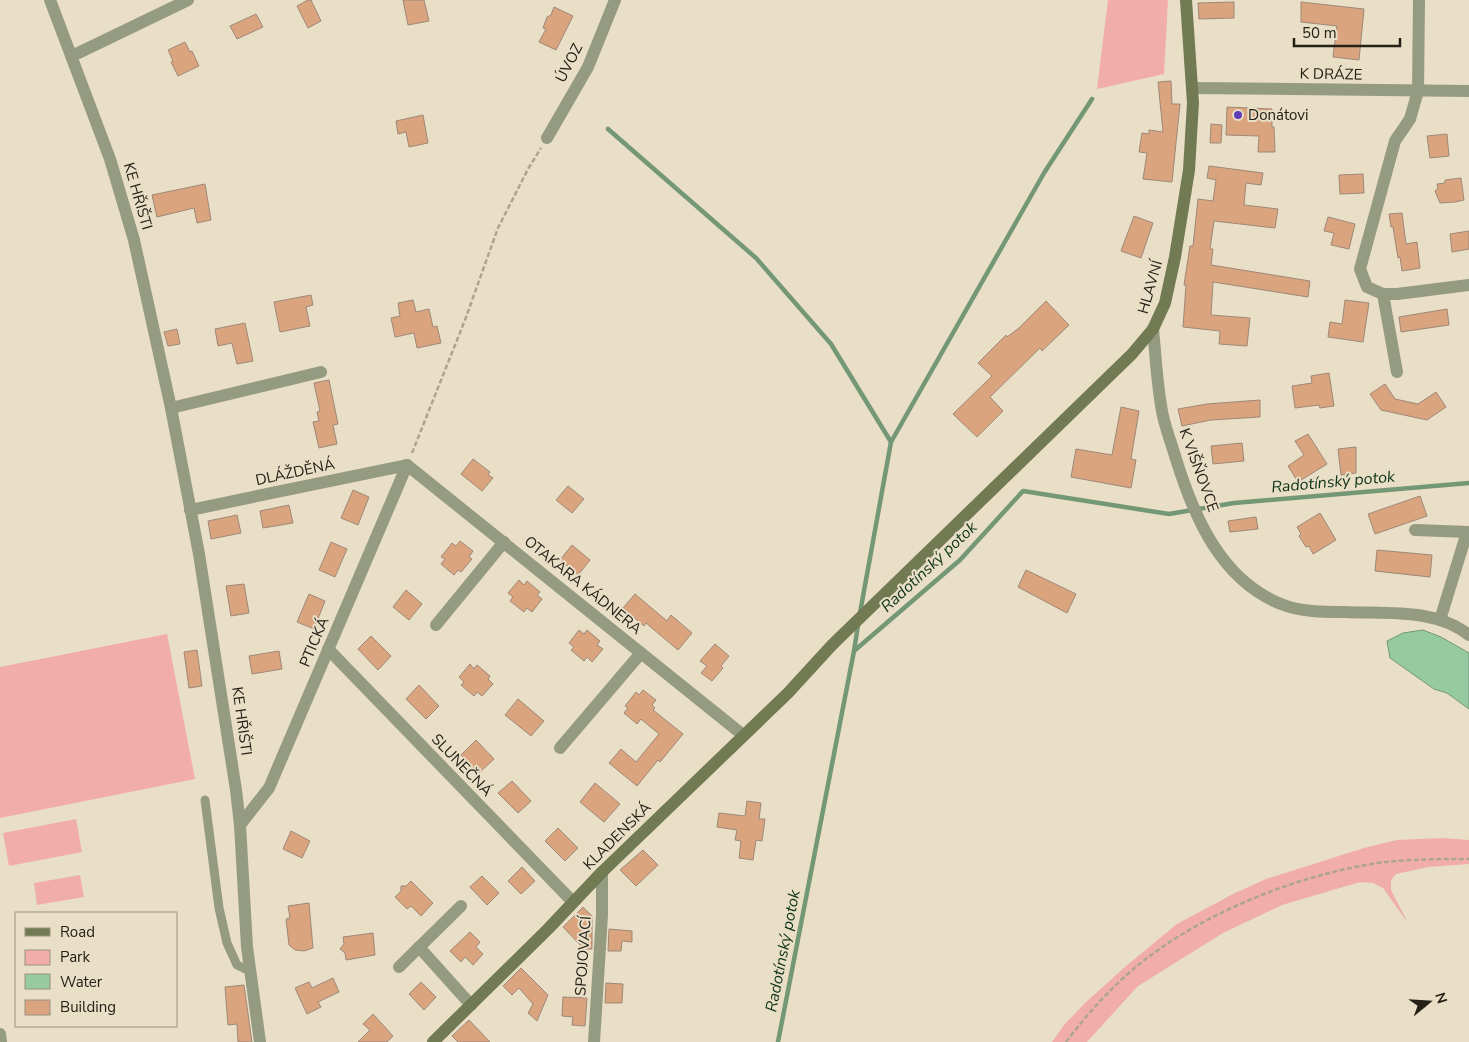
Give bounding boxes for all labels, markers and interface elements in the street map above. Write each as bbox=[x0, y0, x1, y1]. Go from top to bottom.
scale bar bbox=[1294, 15, 1400, 47]
text: 50 m bbox=[1302, 23, 1337, 43]
street label: ÚVOZ bbox=[550, 40, 587, 86]
street label: K DRÁZE bbox=[1300, 63, 1362, 85]
place label: Donátovi bbox=[1248, 105, 1309, 125]
marker: Donátovi bbox=[1232, 109, 1244, 121]
street label: KE HŘIŠTI bbox=[119, 160, 158, 232]
street label: HLAVNÍ bbox=[1133, 257, 1167, 316]
street label: K VIŠŇOVCE bbox=[1175, 425, 1224, 515]
street label: DLÁŽDĚNÁ bbox=[254, 454, 337, 490]
water label: Radotínský potok bbox=[1270, 466, 1397, 498]
water label: Radotínský potok bbox=[876, 516, 983, 617]
street label: OTAKARA KÁDNERA bbox=[520, 531, 646, 639]
street label: PTICKÁ bbox=[295, 614, 333, 670]
street label: KE HŘIŠTI bbox=[227, 685, 258, 757]
street label: SLUNEČNÁ bbox=[427, 729, 498, 801]
street label: KLADENSKÁ bbox=[579, 798, 655, 874]
water label: Radotínský potok bbox=[760, 887, 806, 1014]
legend bbox=[15, 912, 178, 1027]
street label: SPOJOVACÍ bbox=[570, 914, 596, 997]
text: Road bbox=[60, 922, 95, 942]
text: Park bbox=[60, 947, 90, 967]
text: Water bbox=[60, 972, 103, 992]
north arrow bbox=[1404, 977, 1454, 1027]
text: N bbox=[1430, 990, 1452, 1006]
text: Building bbox=[60, 997, 116, 1017]

